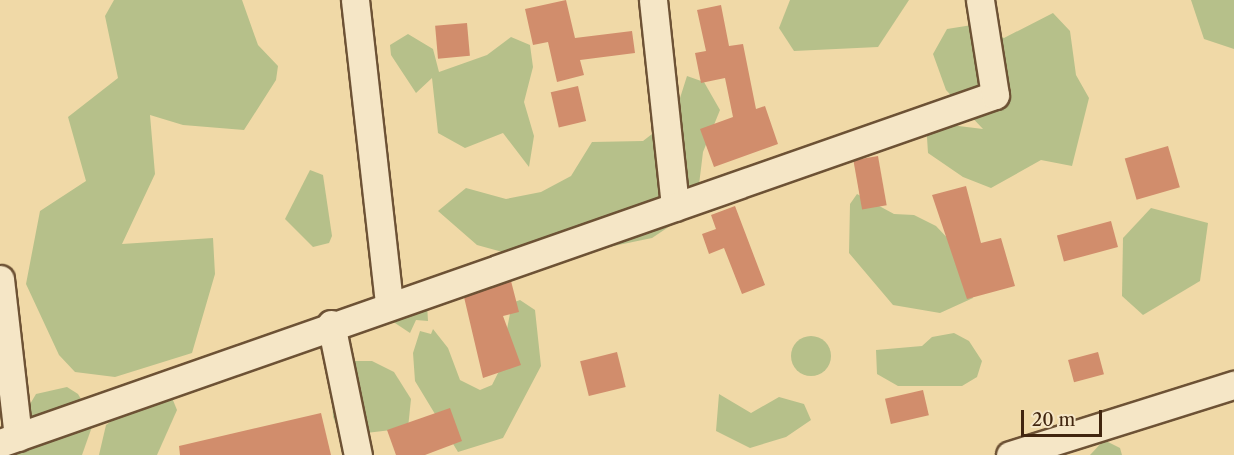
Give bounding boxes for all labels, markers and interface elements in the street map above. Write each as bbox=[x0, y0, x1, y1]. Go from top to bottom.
scale bar bbox=[1024, 398, 1105, 436]
text: 20 m bbox=[1032, 409, 1075, 431]

